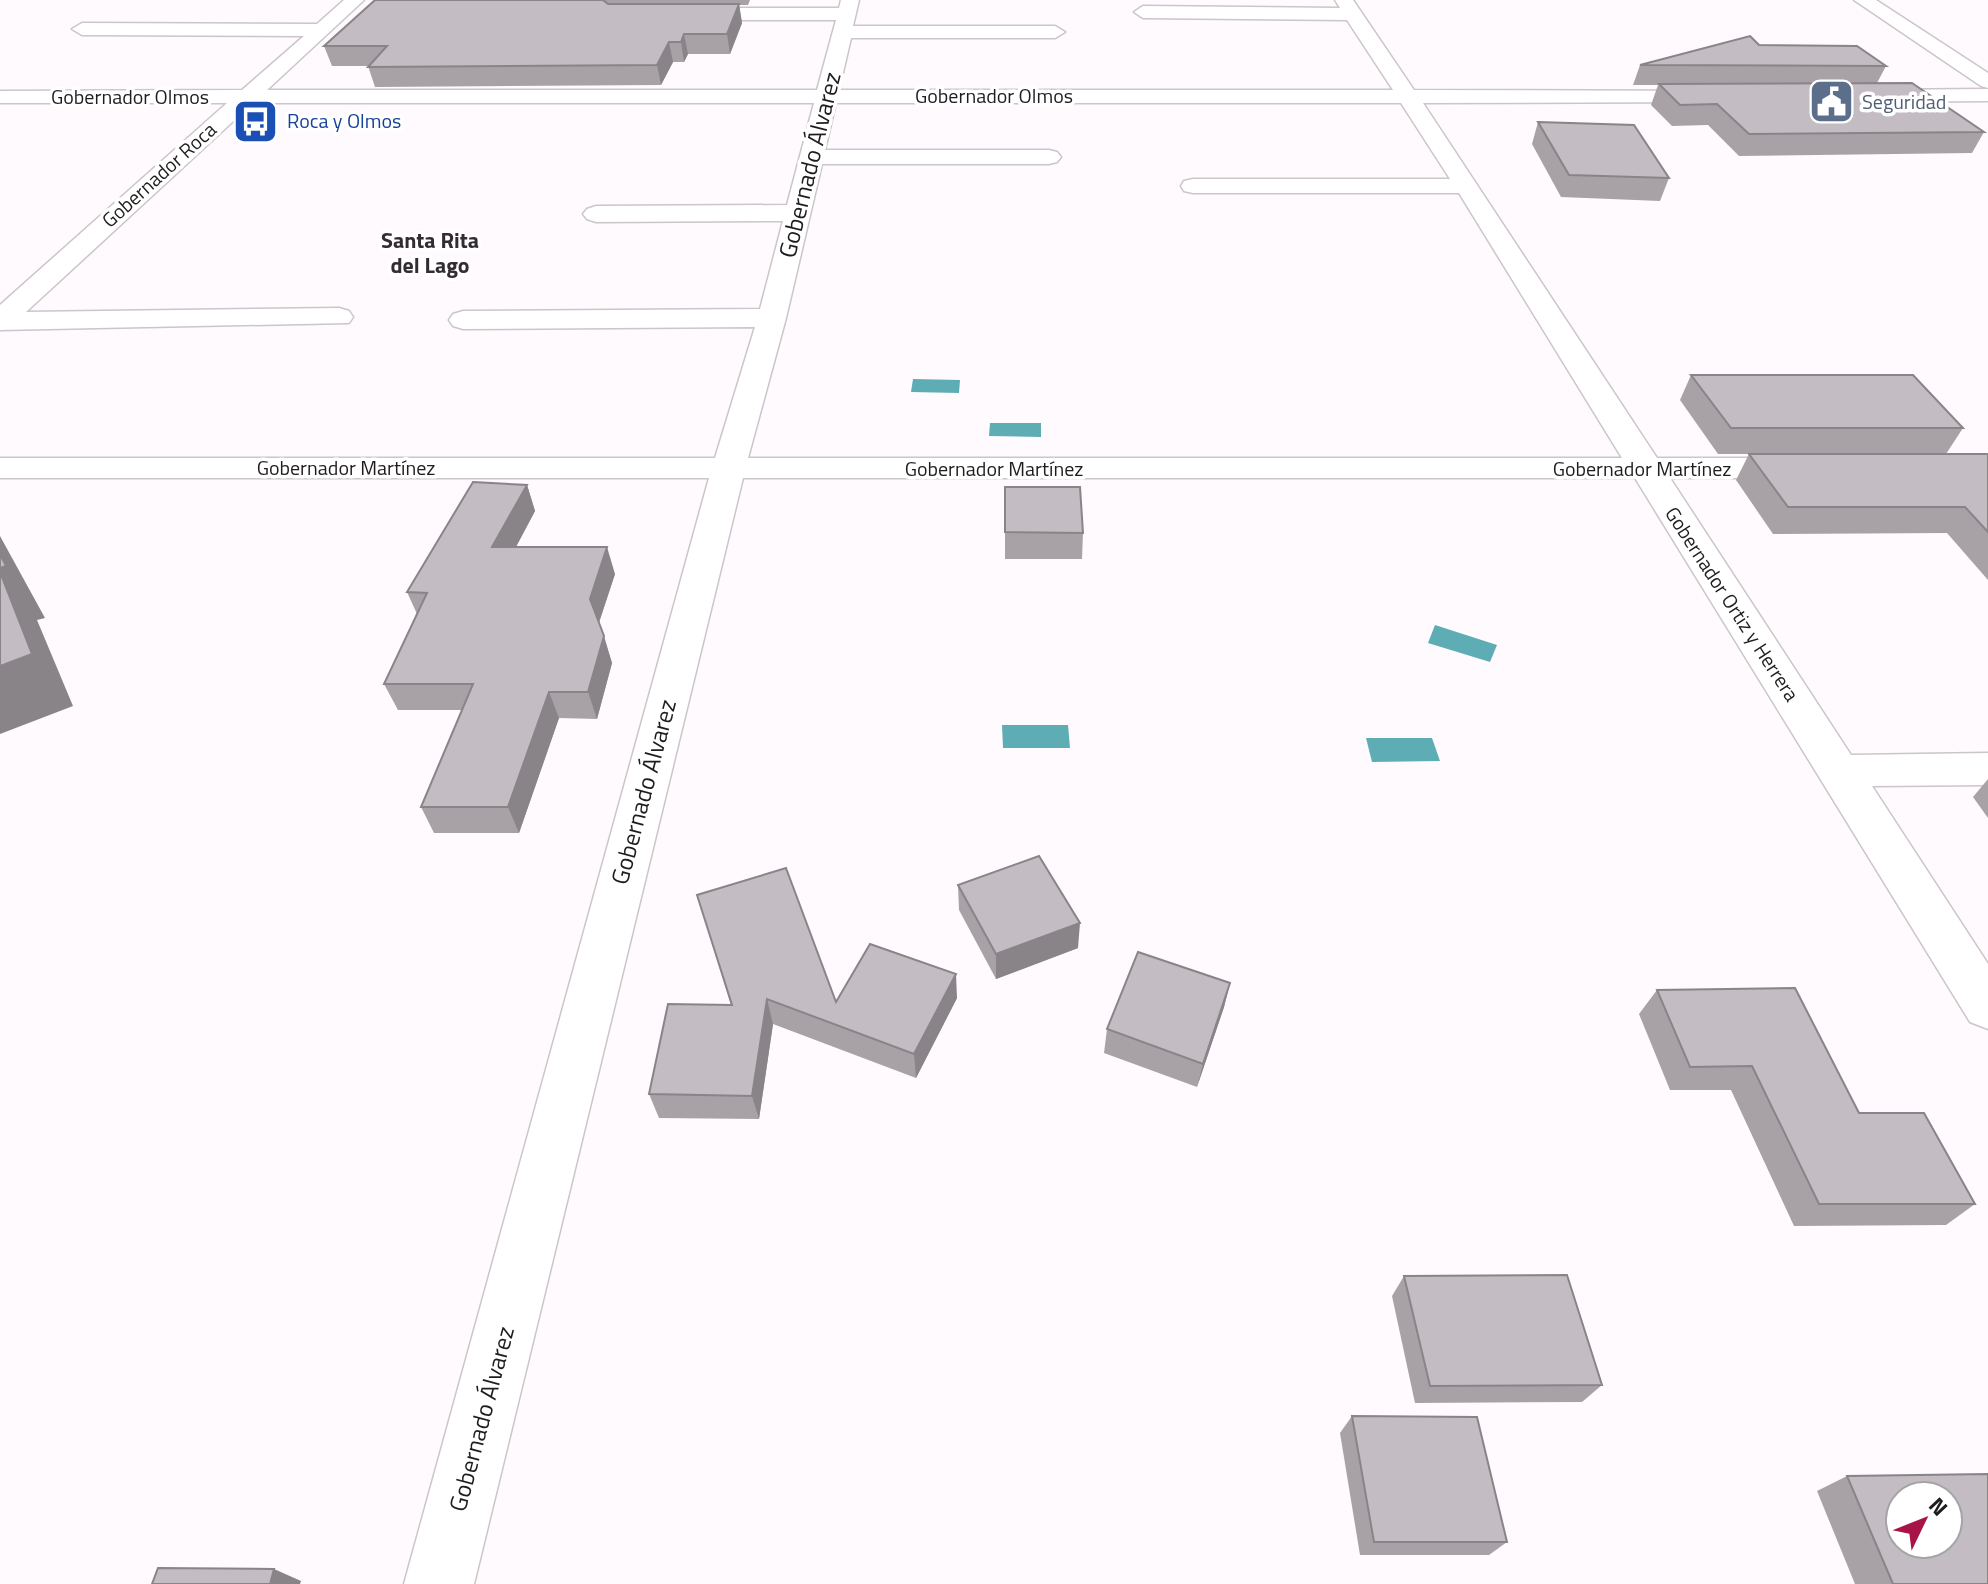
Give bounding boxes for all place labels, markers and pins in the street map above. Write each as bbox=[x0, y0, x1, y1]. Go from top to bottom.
public building icon: Seguridad bbox=[1807, 78, 1855, 126]
place label: Seguridad bbox=[1862, 86, 1946, 117]
bus stop icon: Roca y Olmos bbox=[232, 97, 280, 145]
place label: Roca y Olmos bbox=[287, 105, 401, 136]

